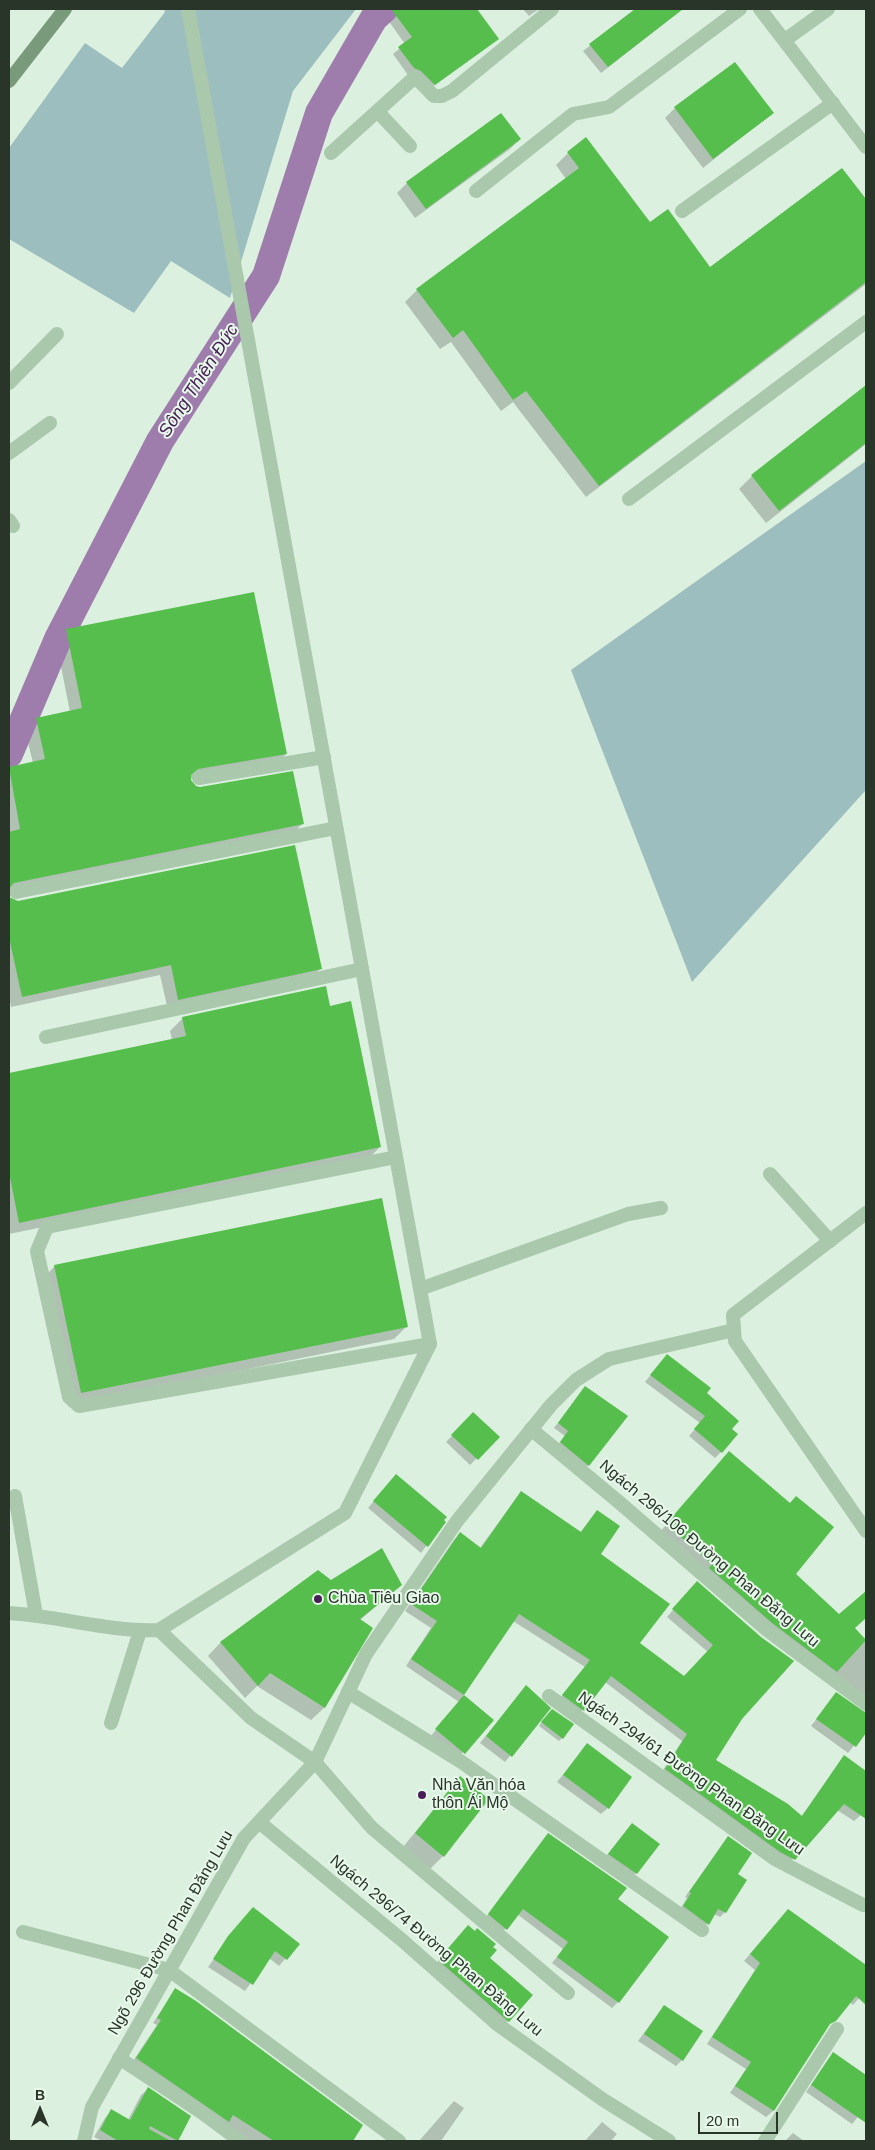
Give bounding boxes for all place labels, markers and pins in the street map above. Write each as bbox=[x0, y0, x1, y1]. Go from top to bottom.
place label: Chùa Tiêu Giao bbox=[328, 1589, 439, 1609]
marker: Chùa Tiêu Giao bbox=[312, 1593, 324, 1605]
place label: Nhà Văn hóa thôn Ái Mộ bbox=[432, 1776, 525, 1814]
marker: Nhà Văn hóa thôn Ái Mộ bbox=[416, 1789, 428, 1801]

